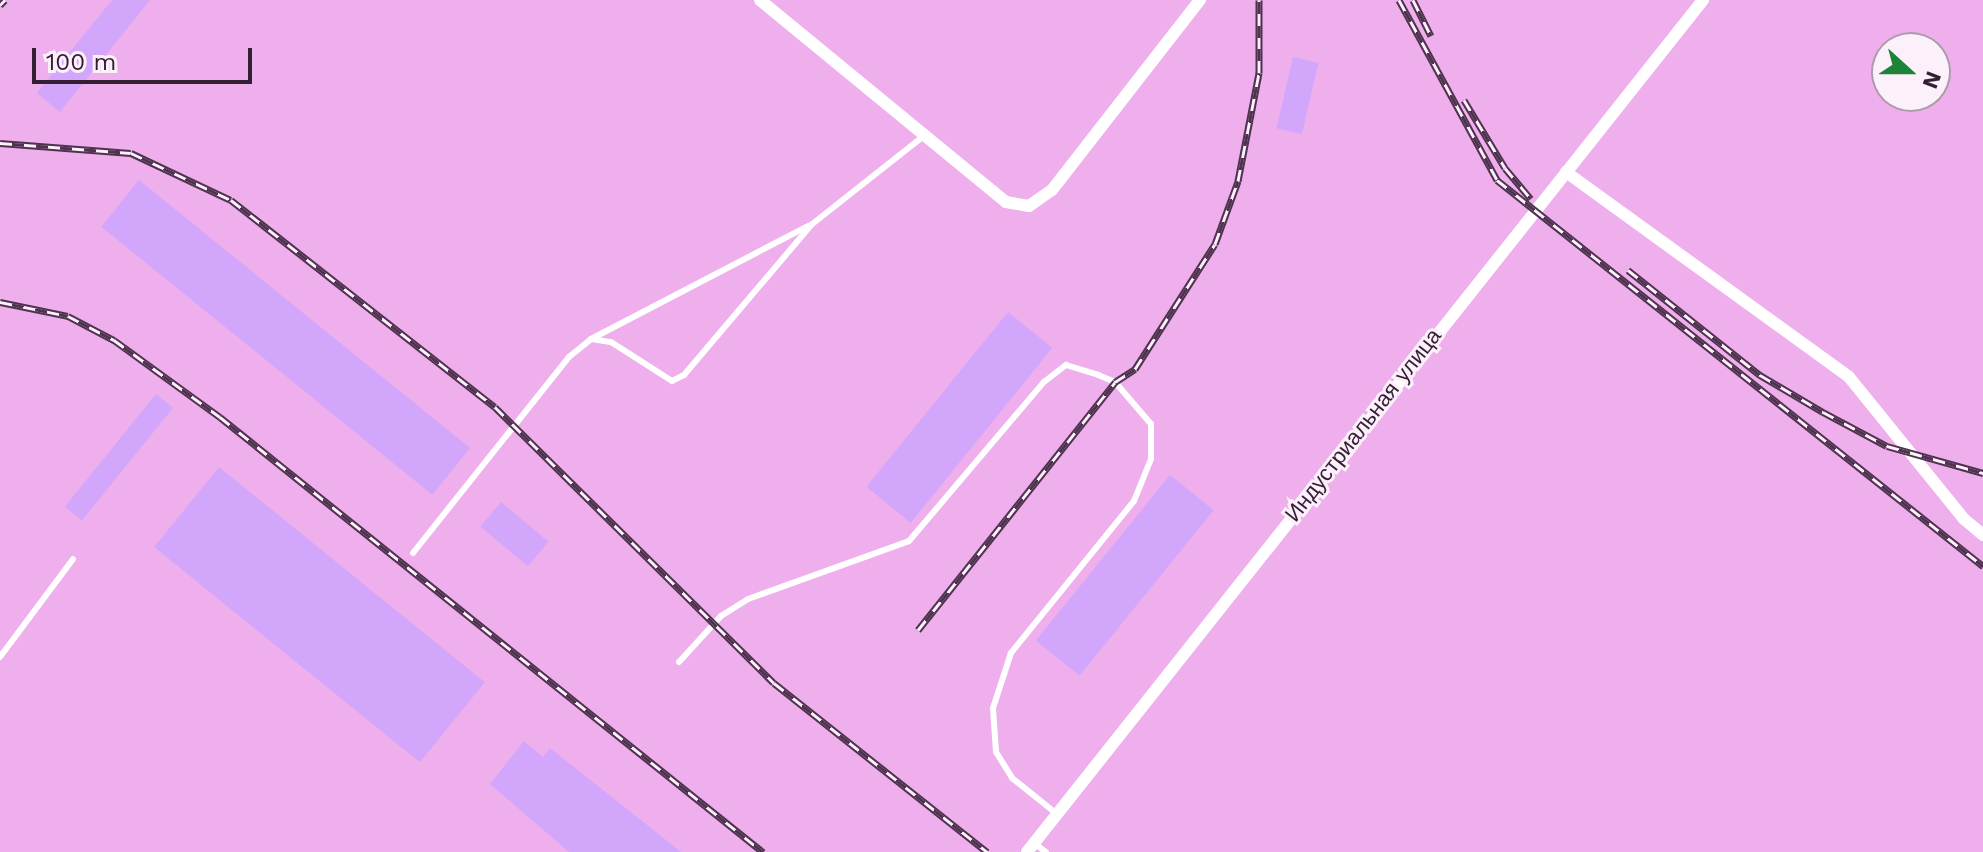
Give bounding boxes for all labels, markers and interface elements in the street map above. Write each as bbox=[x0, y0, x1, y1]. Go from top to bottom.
scale bar bbox=[36, 32, 256, 82]
north arrow bbox=[1871, 32, 1951, 112]
text: 100 m bbox=[46, 48, 116, 76]
text: N bbox=[1917, 68, 1947, 92]
street label: Индустриальная улица bbox=[1279, 323, 1447, 527]

